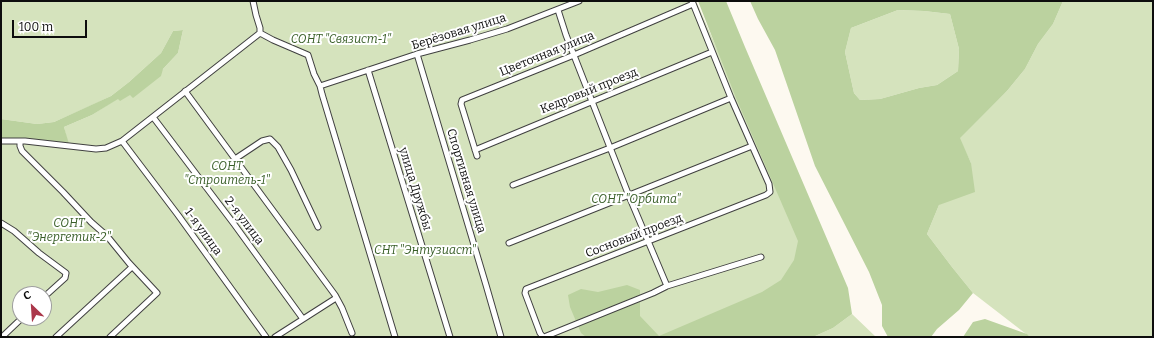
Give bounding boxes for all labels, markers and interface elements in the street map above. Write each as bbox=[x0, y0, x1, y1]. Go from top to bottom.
street label: Берёзовая улица bbox=[410, 11, 508, 53]
scale bar bbox=[14, 12, 89, 38]
text: 100 m bbox=[19, 20, 53, 34]
street label: Цветочная улица bbox=[497, 28, 597, 80]
park label: СОНТ "Связист-1" bbox=[291, 33, 391, 47]
street label: Кедровый проезд bbox=[538, 65, 640, 117]
street label: Спортивная улица bbox=[443, 127, 489, 235]
street label: улица Дружбы bbox=[396, 146, 434, 232]
park label: СОНТ "Строитель-1" bbox=[184, 160, 270, 188]
park label: СОНТ "Орбита" bbox=[591, 193, 681, 207]
street label: 2-я улица bbox=[221, 194, 267, 248]
street label: 1-я улица bbox=[181, 206, 225, 258]
street label: Сосновый проезд bbox=[583, 211, 685, 261]
park label: СОНТ "Энергетик-2" bbox=[27, 217, 111, 245]
park label: СНТ "Энтузиаст" bbox=[374, 244, 476, 258]
north arrow bbox=[12, 286, 52, 326]
text: С bbox=[21, 288, 33, 303]

